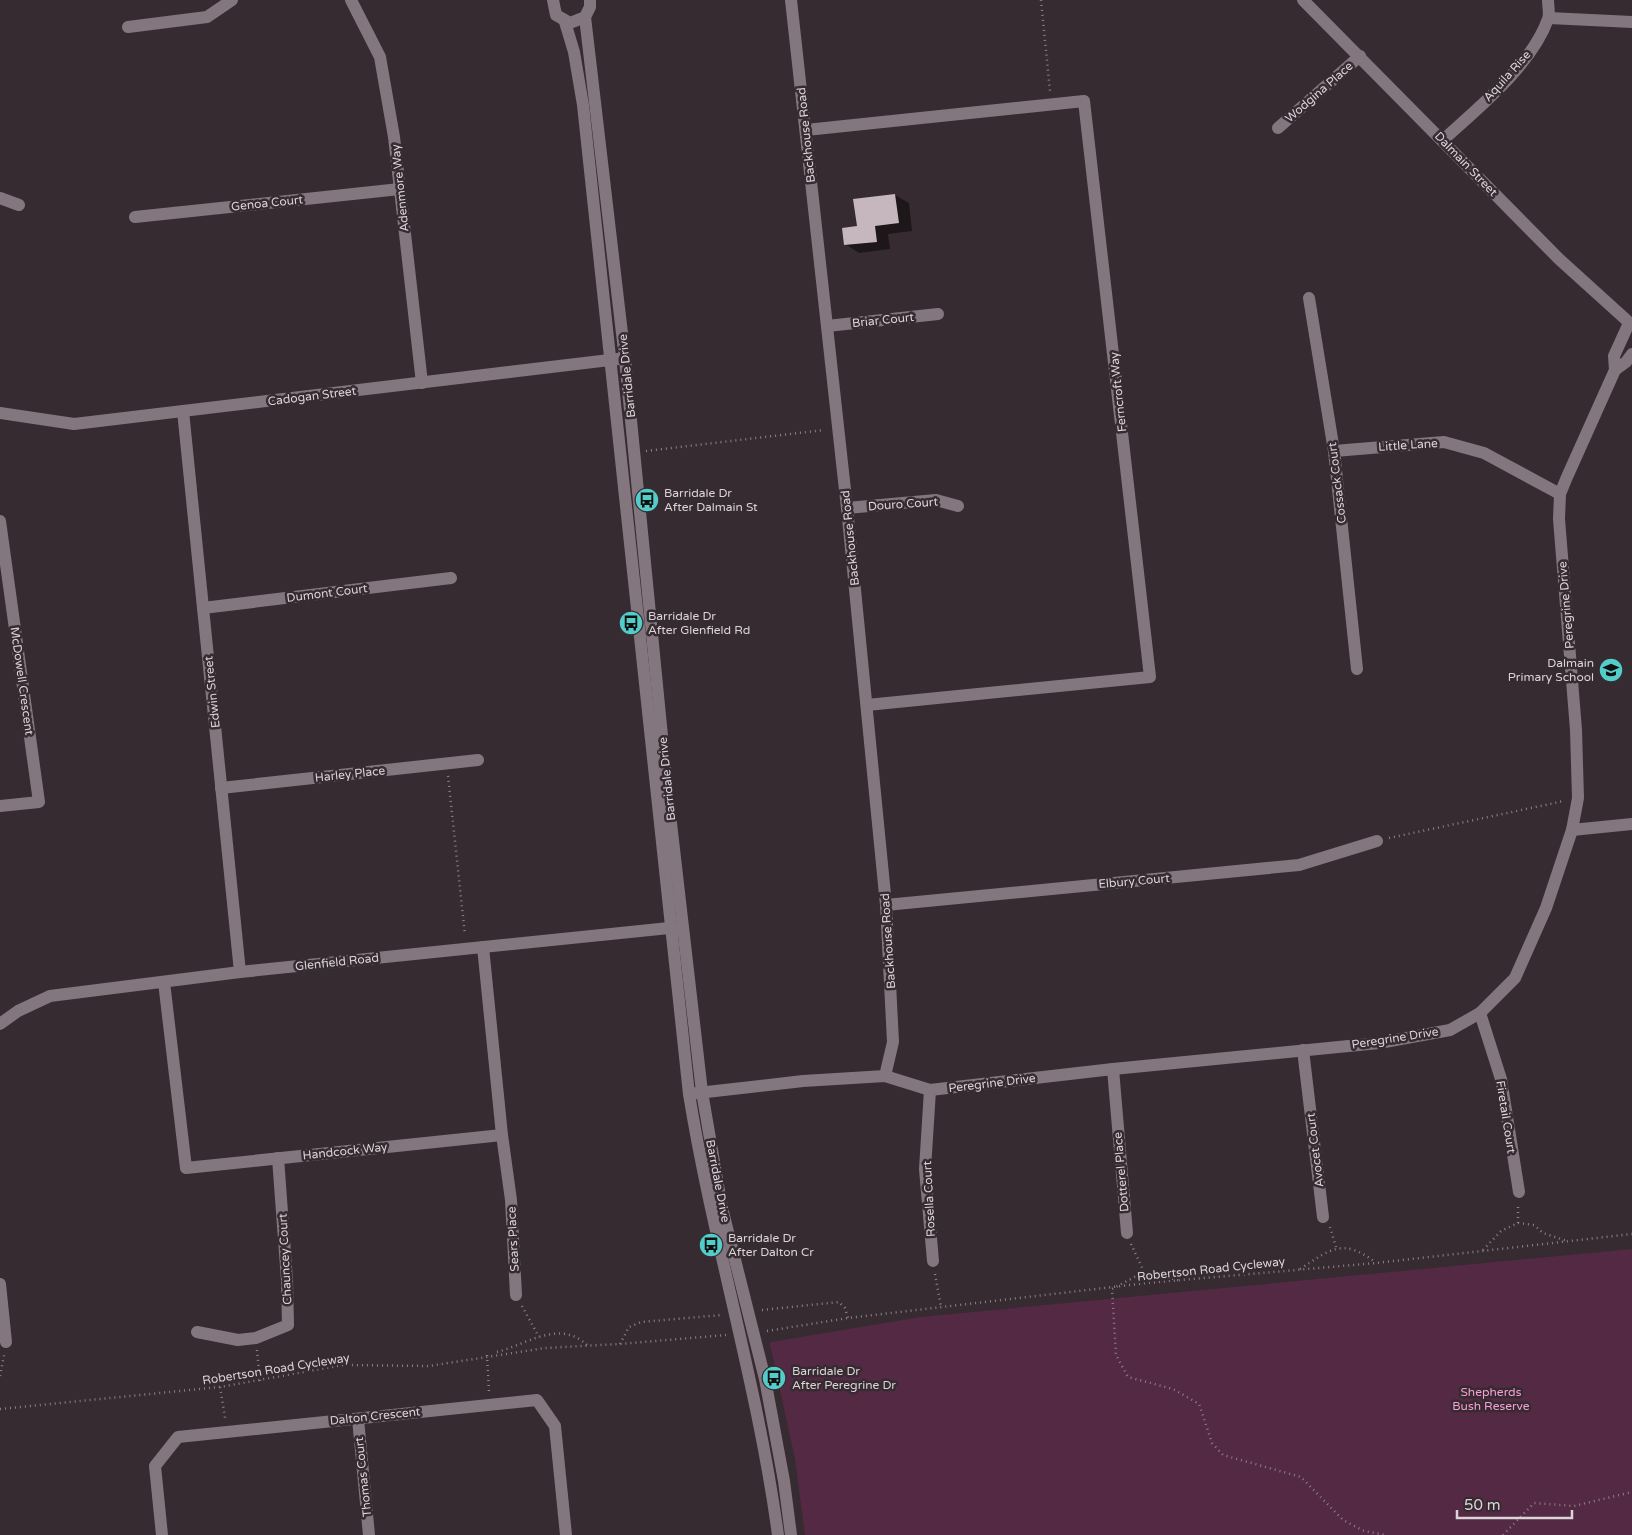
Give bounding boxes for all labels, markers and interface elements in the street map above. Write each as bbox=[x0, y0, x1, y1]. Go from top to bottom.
street label: Aquila Rise bbox=[1481, 48, 1534, 104]
street label: Wodgina Place bbox=[1282, 59, 1356, 125]
street label: Backhouse Road bbox=[794, 87, 818, 183]
street label: Dalmain Street bbox=[1432, 129, 1501, 199]
street label: Adenmore Way bbox=[388, 143, 412, 232]
street label: Genoa Court bbox=[230, 192, 304, 214]
street label: Briar Court bbox=[851, 310, 915, 330]
street label: Barridale Drive bbox=[616, 333, 638, 419]
street label: Ferncroft Way bbox=[1107, 351, 1129, 433]
street label: Cadogan Street bbox=[267, 384, 357, 408]
street label: Little Lane bbox=[1378, 436, 1438, 454]
street label: Cossack Court bbox=[1325, 441, 1349, 524]
place label: Barridale Dr After Dalmain St bbox=[664, 486, 758, 514]
bus stop icon: Barridale Dr After Dalmain St bbox=[634, 487, 660, 513]
street label: Backhouse Road bbox=[838, 490, 862, 586]
street label: Douro Court bbox=[868, 495, 939, 513]
street label: Peregrine Drive bbox=[1555, 560, 1577, 649]
street label: Dumont Court bbox=[286, 581, 369, 605]
place label: Barridale Dr After Glenfield Rd bbox=[648, 609, 750, 637]
bus stop icon: Barridale Dr After Glenfield Rd bbox=[618, 610, 644, 636]
street label: McDowell Crescent bbox=[7, 626, 37, 736]
street label: Edwin Street bbox=[201, 655, 223, 729]
place label: Dalmain Primary School bbox=[1508, 656, 1594, 684]
school or university icon: Dalmain Primary School bbox=[1598, 657, 1624, 683]
street label: Barridale Drive bbox=[656, 736, 678, 822]
street label: Harley Place bbox=[314, 763, 386, 785]
street label: Elbury Court bbox=[1098, 871, 1171, 891]
street label: Backhouse Road bbox=[878, 893, 898, 989]
street label: Glenfield Road bbox=[294, 951, 380, 973]
street label: Peregrine Drive bbox=[1351, 1024, 1440, 1052]
street label: Peregrine Drive bbox=[948, 1071, 1037, 1095]
street label: Firetail Court bbox=[1493, 1079, 1519, 1155]
street label: Avocet Court bbox=[1303, 1112, 1327, 1188]
street label: Dotterel Place bbox=[1111, 1131, 1131, 1213]
street label: Barridale Drive bbox=[703, 1138, 733, 1224]
street label: Handcock Way bbox=[302, 1140, 389, 1162]
street label: Rosella Court bbox=[920, 1160, 938, 1237]
street label: Sears Place bbox=[504, 1206, 522, 1272]
street label: Chauncey Court bbox=[276, 1213, 294, 1305]
place label: Barridale Dr After Dalton Cr bbox=[728, 1231, 814, 1259]
bus stop icon: Barridale Dr After Dalton Cr bbox=[698, 1232, 724, 1258]
street label: Robertson Road Cycleway bbox=[1136, 1254, 1286, 1284]
street label: Robertson Road Cycleway bbox=[201, 1350, 351, 1388]
place label: Barridale Dr After Peregrine Dr bbox=[792, 1364, 896, 1392]
bus stop icon: Barridale Dr After Peregrine Dr bbox=[761, 1365, 787, 1391]
park label: Shepherds Bush Reserve bbox=[1452, 1385, 1530, 1413]
street label: Dalton Crescent bbox=[329, 1404, 421, 1428]
street label: Thomas Court bbox=[352, 1436, 374, 1518]
scale bar bbox=[1457, 1488, 1572, 1520]
text: 50 m bbox=[1464, 1496, 1501, 1514]

